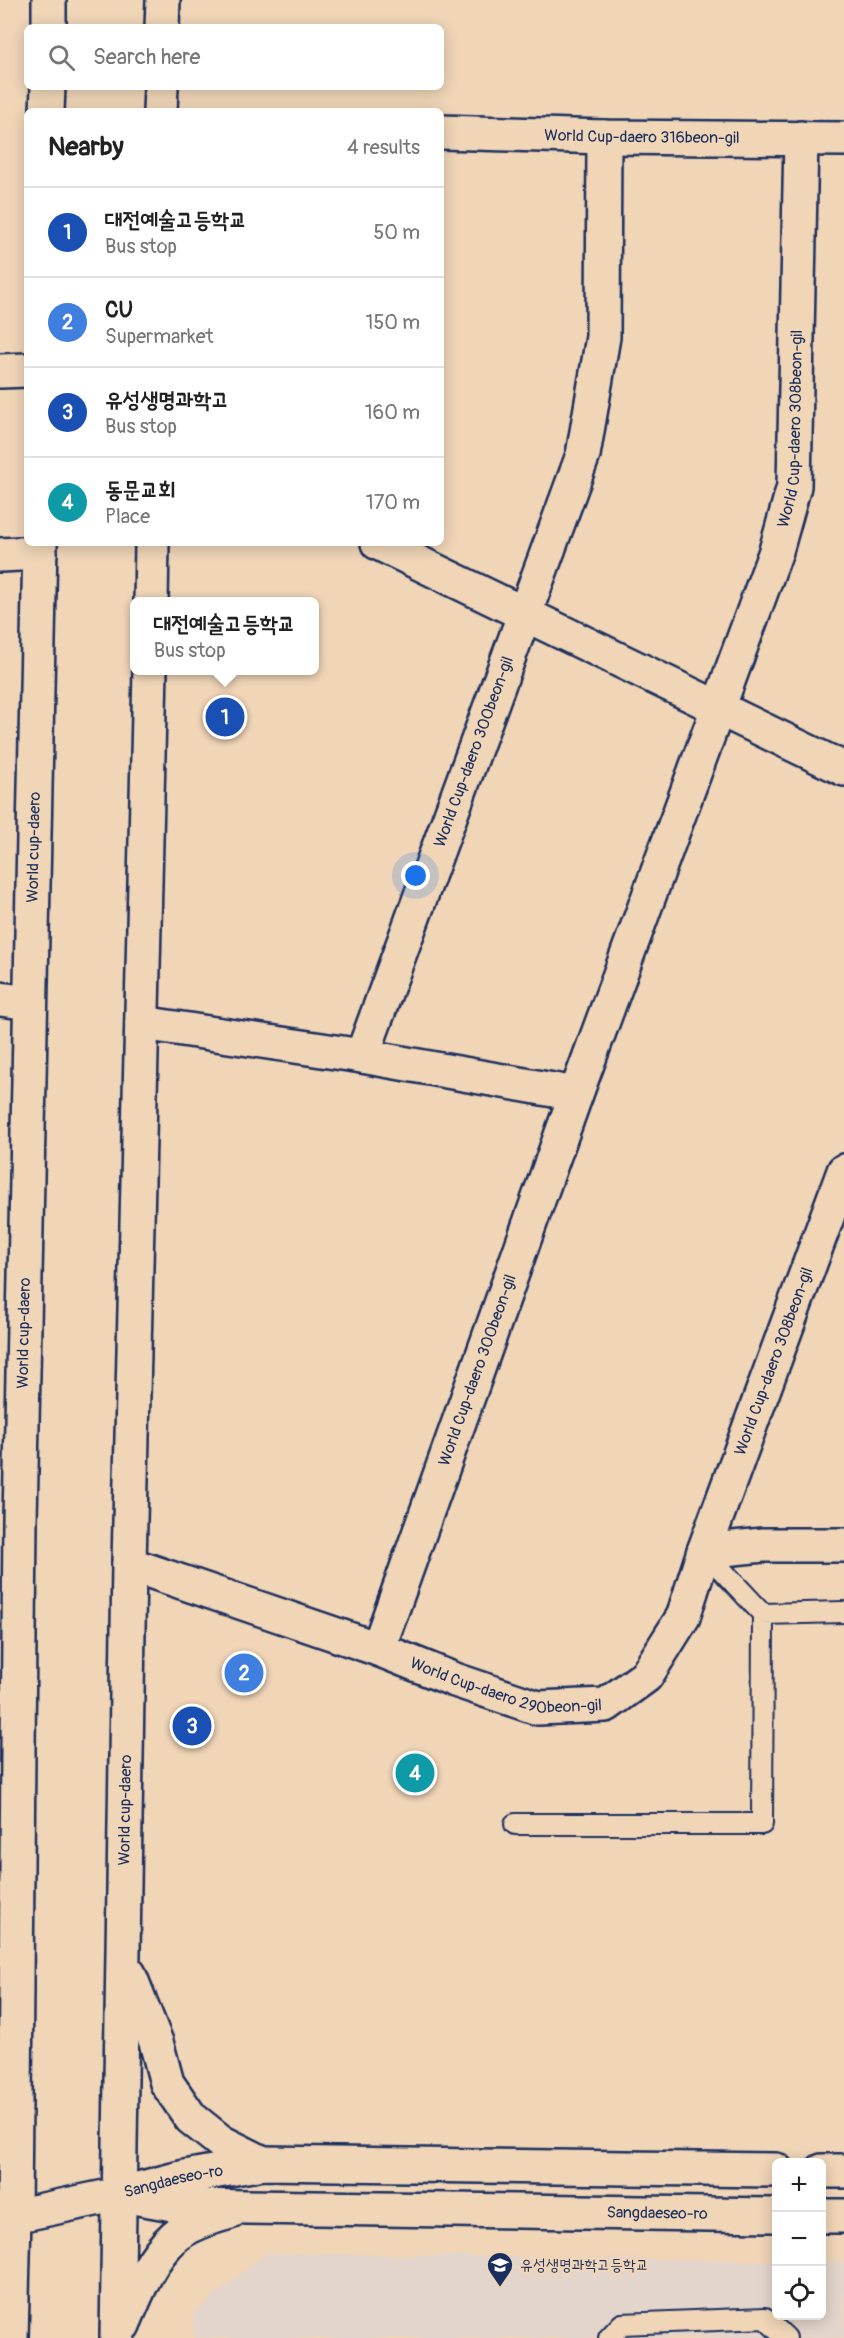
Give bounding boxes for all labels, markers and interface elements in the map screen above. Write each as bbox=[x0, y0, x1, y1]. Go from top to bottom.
search box bbox=[24, 24, 444, 90]
icon: search bbox=[45, 41, 78, 74]
text: Search here bbox=[93, 43, 200, 71]
street label: World Cup-daero 316beon-gil bbox=[544, 125, 740, 148]
text: Nearby bbox=[48, 131, 124, 163]
text: 4 results bbox=[347, 135, 420, 160]
text: 대전예술고등학교 bbox=[105, 206, 247, 234]
text: 1 bbox=[64, 220, 71, 245]
text: 50 m bbox=[373, 220, 420, 245]
text: Bus stop bbox=[105, 234, 177, 259]
text: CU bbox=[105, 296, 133, 324]
text: 2 bbox=[62, 310, 73, 335]
text: 150 m bbox=[366, 310, 420, 335]
text: Supermarket bbox=[105, 324, 214, 349]
street label: World Cup-daero 308beon-gil bbox=[773, 330, 807, 530]
text: 유성생명과학고 bbox=[105, 386, 229, 414]
text: 3 bbox=[62, 400, 73, 425]
text: 160 m bbox=[365, 400, 420, 425]
text: Bus stop bbox=[105, 414, 177, 439]
text: 동문교회 bbox=[105, 476, 176, 504]
text: 4 bbox=[62, 490, 73, 515]
text: 170 m bbox=[366, 490, 420, 515]
text: Place bbox=[105, 504, 150, 529]
popup bbox=[130, 597, 319, 675]
text: 대전예술고등학교 bbox=[154, 610, 295, 638]
text: Bus stop bbox=[154, 638, 226, 663]
street label: World Cup-daero 300beon-gil bbox=[430, 654, 518, 850]
pin: 1 bbox=[206, 694, 244, 740]
street label: World cup-daero bbox=[23, 791, 45, 903]
your location bbox=[401, 861, 430, 890]
street label: World Cup-daero 308beon-gil bbox=[730, 1265, 818, 1458]
street label: World Cup-daero 300beon-gil bbox=[434, 1272, 521, 1469]
street label: World cup-daero bbox=[13, 1277, 35, 1389]
pin: 2 bbox=[224, 1650, 264, 1696]
street label: World Cup-daero 290beon-gil bbox=[407, 1653, 602, 1718]
pin: 3 bbox=[172, 1704, 212, 1748]
pin: 4 bbox=[396, 1750, 434, 1796]
street label: World cup-daero bbox=[114, 1754, 136, 1866]
map controls bbox=[772, 2158, 826, 2320]
button: + bbox=[772, 2158, 826, 2212]
street label: Sangdaeseo-ro bbox=[122, 2160, 225, 2202]
street label: Sangdaeseo-ro bbox=[606, 2202, 708, 2224]
button: − bbox=[772, 2212, 826, 2266]
school or university icon: 유성생명과학고등학교 bbox=[485, 2250, 515, 2288]
place label: 유성생명과학고등학교 bbox=[520, 2255, 649, 2275]
button: locate bbox=[772, 2266, 826, 2320]

